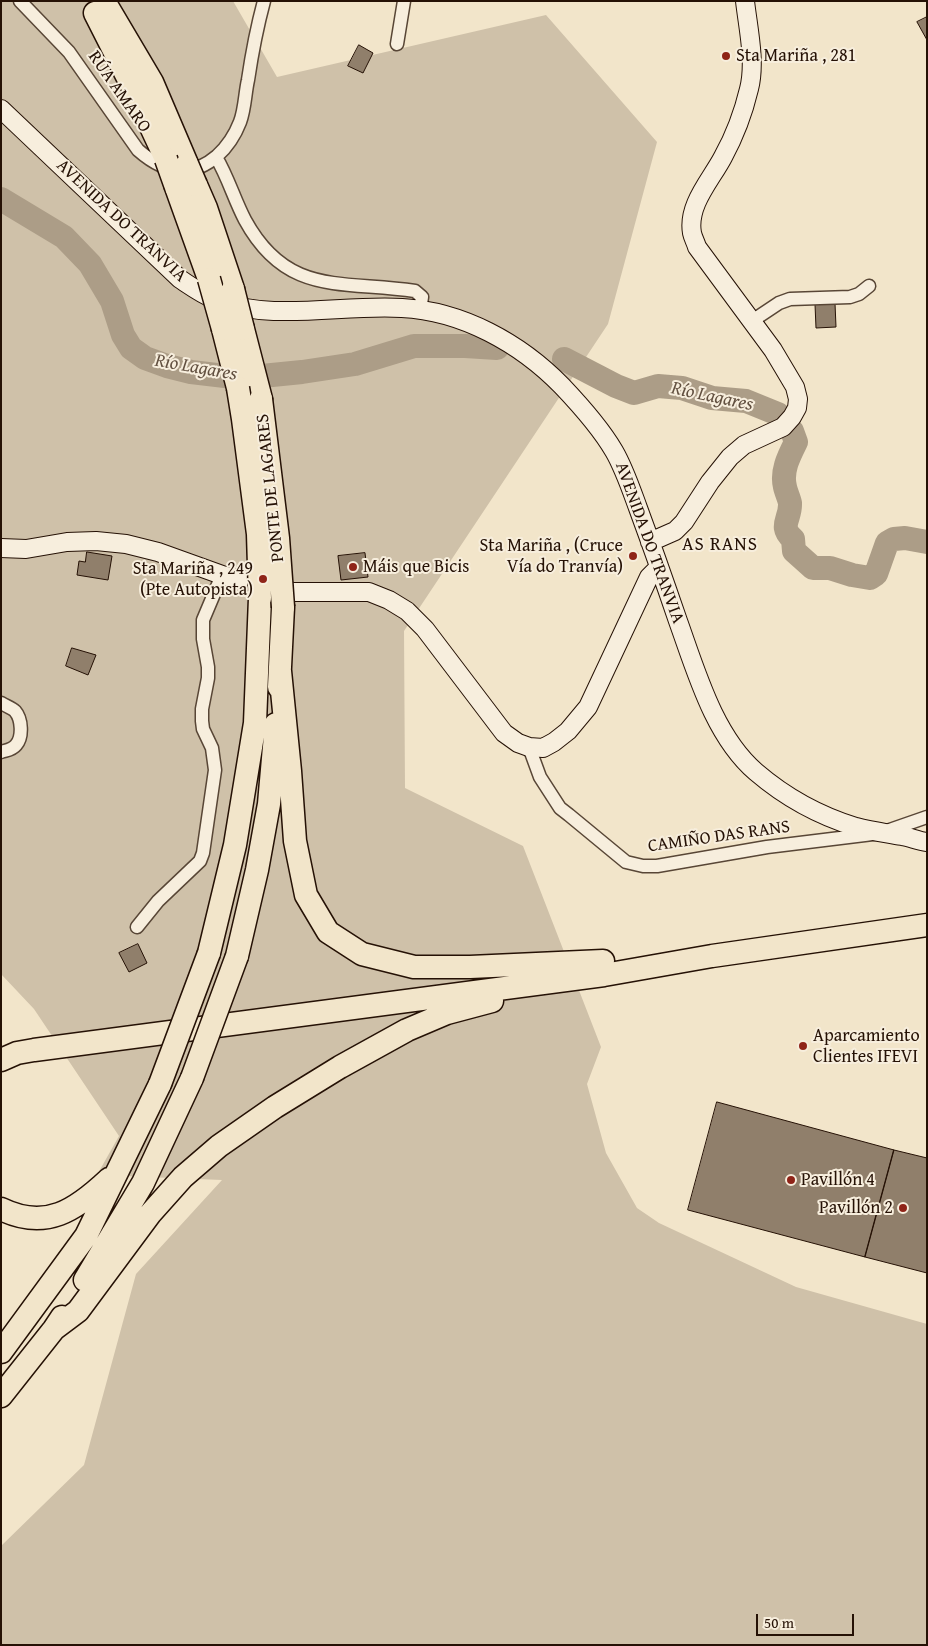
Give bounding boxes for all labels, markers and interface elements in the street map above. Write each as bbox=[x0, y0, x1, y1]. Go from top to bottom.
place label: Sta Mariña , 281 bbox=[736, 45, 856, 67]
street label: RÚA AMARO bbox=[83, 47, 155, 137]
marker: Sta Mariña , 281 bbox=[720, 50, 732, 62]
street label: AVENIDA DO TRANVIA bbox=[51, 155, 191, 287]
water label: Río Lagares bbox=[153, 350, 239, 386]
water label: Río Lagares bbox=[669, 377, 755, 417]
street label: PONTE DE LAGARES bbox=[252, 413, 290, 563]
street label: AVENIDA DO TRANVIA bbox=[610, 459, 688, 627]
district label: AS RANS bbox=[681, 534, 759, 556]
place label: Sta Mariña , (Cruce Vía do Tranvía) bbox=[480, 535, 623, 578]
marker: Sta Mariña , (Cruce Vía do Tranvía) bbox=[627, 550, 639, 562]
place label: Máis que Bicis bbox=[363, 556, 469, 578]
place label: Sta Mariña , 249 (Pte Autopista) bbox=[133, 558, 253, 600]
marker: Máis que Bicis bbox=[347, 561, 359, 573]
marker: Sta Mariña , 249 (Pte Autopista) bbox=[257, 573, 269, 585]
street label: CAMIÑO DAS RANS bbox=[647, 816, 791, 858]
place label: Aparcamiento Clientes IFEVI bbox=[813, 1025, 920, 1068]
marker: Aparcamiento Clientes IFEVI bbox=[797, 1040, 809, 1052]
place label: Pavillón 4 bbox=[801, 1169, 875, 1191]
marker: Pavillón 4 bbox=[785, 1174, 797, 1186]
place label: Pavillón 2 bbox=[819, 1197, 893, 1219]
marker: Pavillón 2 bbox=[897, 1202, 909, 1214]
scale bar bbox=[758, 1604, 856, 1636]
text: 50 m bbox=[764, 1612, 794, 1633]

